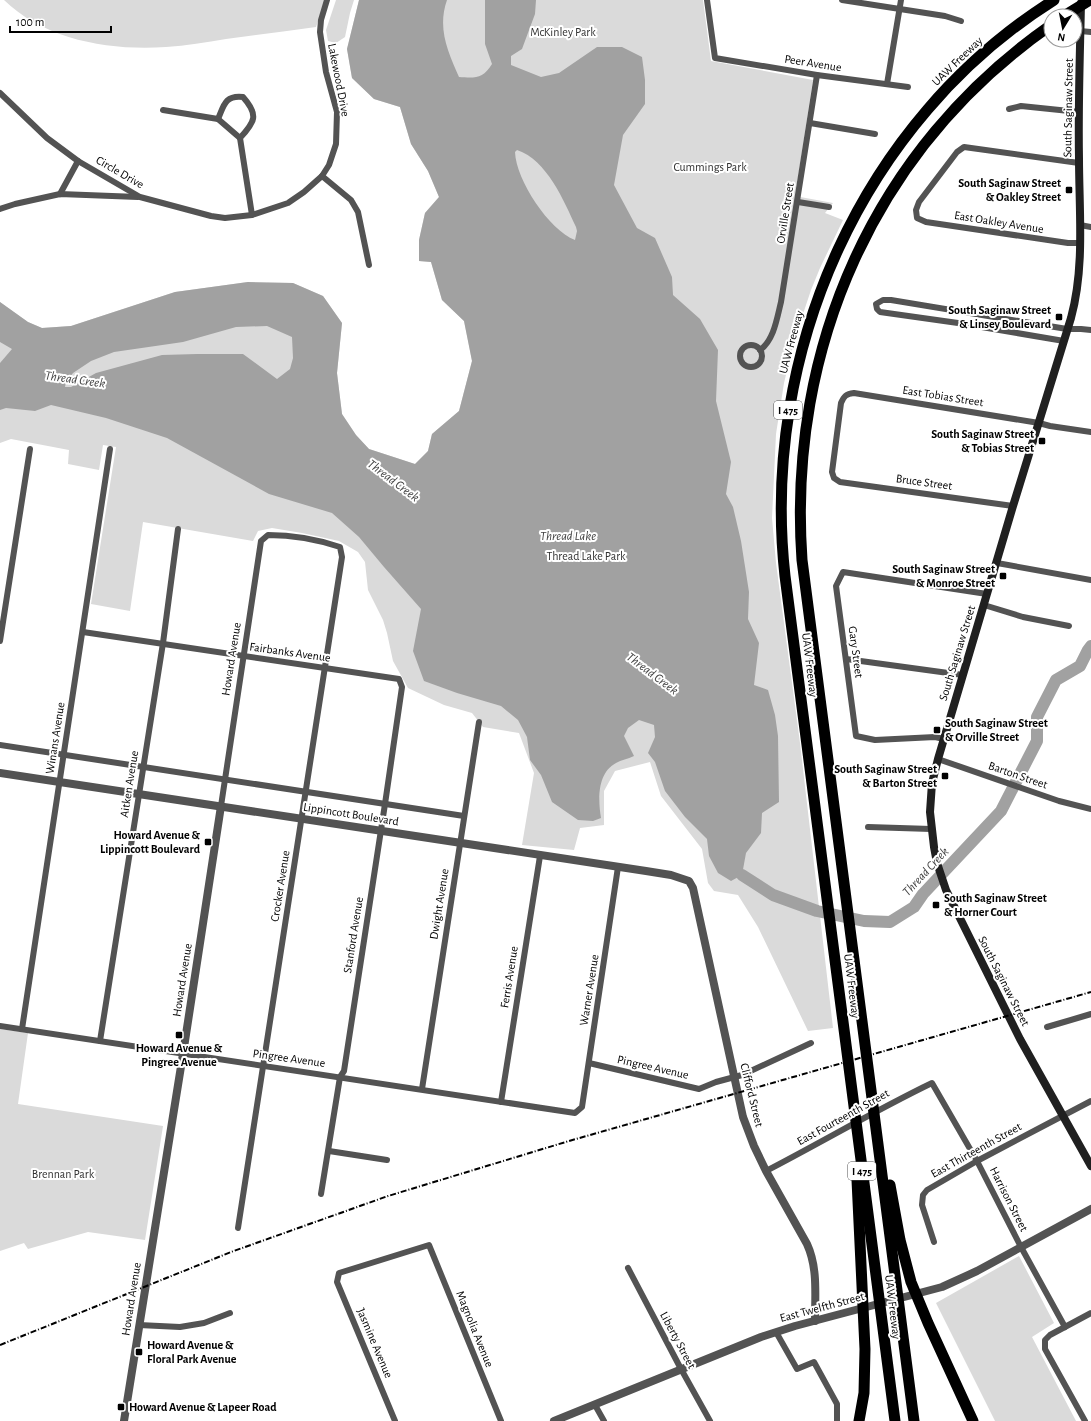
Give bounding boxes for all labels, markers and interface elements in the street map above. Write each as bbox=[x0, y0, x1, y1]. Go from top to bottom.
scale bar bbox=[10, 8, 111, 34]
north arrow bbox=[1043, 8, 1083, 48]
text: 100 m bbox=[16, 16, 44, 28]
park label: McKinley Park bbox=[530, 26, 596, 39]
text: N bbox=[1057, 31, 1066, 43]
street label: UAW Freeway bbox=[930, 34, 985, 89]
street label: Lakewood Drive bbox=[326, 42, 352, 118]
street label: Peer Avenue bbox=[784, 53, 842, 73]
street label: South Saginaw Street bbox=[1061, 58, 1075, 158]
street label: Circle Drive bbox=[94, 154, 146, 190]
park label: Cummings Park bbox=[673, 161, 747, 173]
place label: South Saginaw Street & Oakley Street bbox=[958, 177, 1061, 204]
street label: Orville Street bbox=[774, 182, 796, 244]
marker: South Saginaw Street & Oakley Street bbox=[1064, 185, 1074, 195]
street label: East Oakley Avenue bbox=[953, 209, 1045, 236]
place label: South Saginaw Street & Linsey Boulevard bbox=[948, 304, 1052, 331]
street label: UAW Freeway bbox=[777, 309, 806, 375]
marker: South Saginaw Street & Linsey Boulevard bbox=[1054, 312, 1064, 322]
water label: Thread Creek bbox=[44, 369, 106, 391]
street label: East Tobias Street bbox=[902, 384, 984, 408]
road number: I 475 bbox=[774, 401, 802, 419]
place label: South Saginaw Street & Tobias Street bbox=[931, 428, 1034, 454]
marker: South Saginaw Street & Tobias Street bbox=[1037, 436, 1047, 446]
water label: Thread Creek bbox=[365, 457, 421, 505]
street label: Bruce Street bbox=[895, 472, 953, 492]
water label: Thread Lake bbox=[540, 530, 596, 543]
park label: Thread Lake Park bbox=[546, 550, 626, 562]
place label: South Saginaw Street & Monroe Street bbox=[892, 563, 995, 589]
marker: South Saginaw Street & Monroe Street bbox=[998, 571, 1008, 581]
street label: South Saginaw Street bbox=[937, 604, 977, 702]
street label: Howard Avenue bbox=[219, 621, 243, 697]
street label: Gary Street bbox=[845, 625, 866, 679]
street label: UAW Freeway bbox=[799, 632, 820, 698]
street label: Fairbanks Avenue bbox=[249, 640, 331, 664]
water label: Thread Creek bbox=[624, 650, 680, 698]
street label: Winans Avenue bbox=[43, 701, 67, 775]
place label: South Saginaw Street & Orville Street bbox=[945, 717, 1048, 743]
marker: South Saginaw Street & Orville Street bbox=[932, 725, 942, 735]
street label: Aitken Avenue bbox=[118, 750, 140, 818]
street label: Barton Street bbox=[987, 759, 1049, 791]
place label: South Saginaw Street & Barton Street bbox=[834, 763, 937, 789]
marker: South Saginaw Street & Barton Street bbox=[940, 771, 950, 781]
street label: Lippincott Boulevard bbox=[302, 801, 400, 827]
place label: Howard Avenue & Lippincott Boulevard bbox=[100, 829, 201, 855]
marker: Howard Avenue & Lippincott Boulevard bbox=[203, 837, 213, 847]
water label: Thread Creek bbox=[900, 845, 952, 899]
street label: Crocker Avenue bbox=[268, 849, 292, 923]
street label: Dwight Avenue bbox=[427, 868, 451, 940]
place label: South Saginaw Street & Horner Court bbox=[944, 892, 1047, 918]
street label: Stanford Avenue bbox=[341, 896, 365, 974]
marker: South Saginaw Street & Horner Court bbox=[931, 900, 941, 910]
street label: South Saginaw Street bbox=[976, 934, 1032, 1028]
street label: Howard Avenue bbox=[170, 942, 194, 1018]
street label: Ferris Avenue bbox=[498, 945, 520, 1009]
street label: UAW Freeway bbox=[841, 953, 862, 1019]
street label: Warner Avenue bbox=[577, 954, 601, 1026]
marker: Howard Avenue & Pingree Avenue bbox=[174, 1030, 184, 1040]
place label: Howard Avenue & Pingree Avenue bbox=[136, 1042, 223, 1068]
street label: Pingree Avenue bbox=[252, 1047, 326, 1069]
street label: Pingree Avenue bbox=[616, 1053, 690, 1081]
street label: Clifford Street bbox=[738, 1062, 766, 1128]
street label: East Fourteenth Street bbox=[795, 1087, 891, 1147]
street label: East Thirteenth Street bbox=[929, 1120, 1023, 1180]
road number: I 475 bbox=[848, 1162, 876, 1180]
street label: Harrison Street bbox=[988, 1165, 1030, 1233]
park label: Brennan Park bbox=[32, 1168, 95, 1180]
street label: Howard Avenue bbox=[119, 1261, 143, 1337]
street label: UAW Freeway bbox=[882, 1274, 903, 1340]
street label: Magnolia Avenue bbox=[454, 1289, 496, 1369]
street label: East Twelfth Street bbox=[778, 1290, 866, 1324]
street label: Jasmine Avenue bbox=[355, 1306, 395, 1380]
street label: Liberty Street bbox=[657, 1310, 698, 1371]
place label: Howard Avenue & Floral Park Avenue bbox=[147, 1339, 237, 1365]
marker: Howard Avenue & Floral Park Avenue bbox=[134, 1347, 144, 1357]
place label: Howard Avenue & Lapeer Road bbox=[129, 1401, 277, 1413]
marker: Howard Avenue & Lapeer Road bbox=[116, 1402, 126, 1412]

